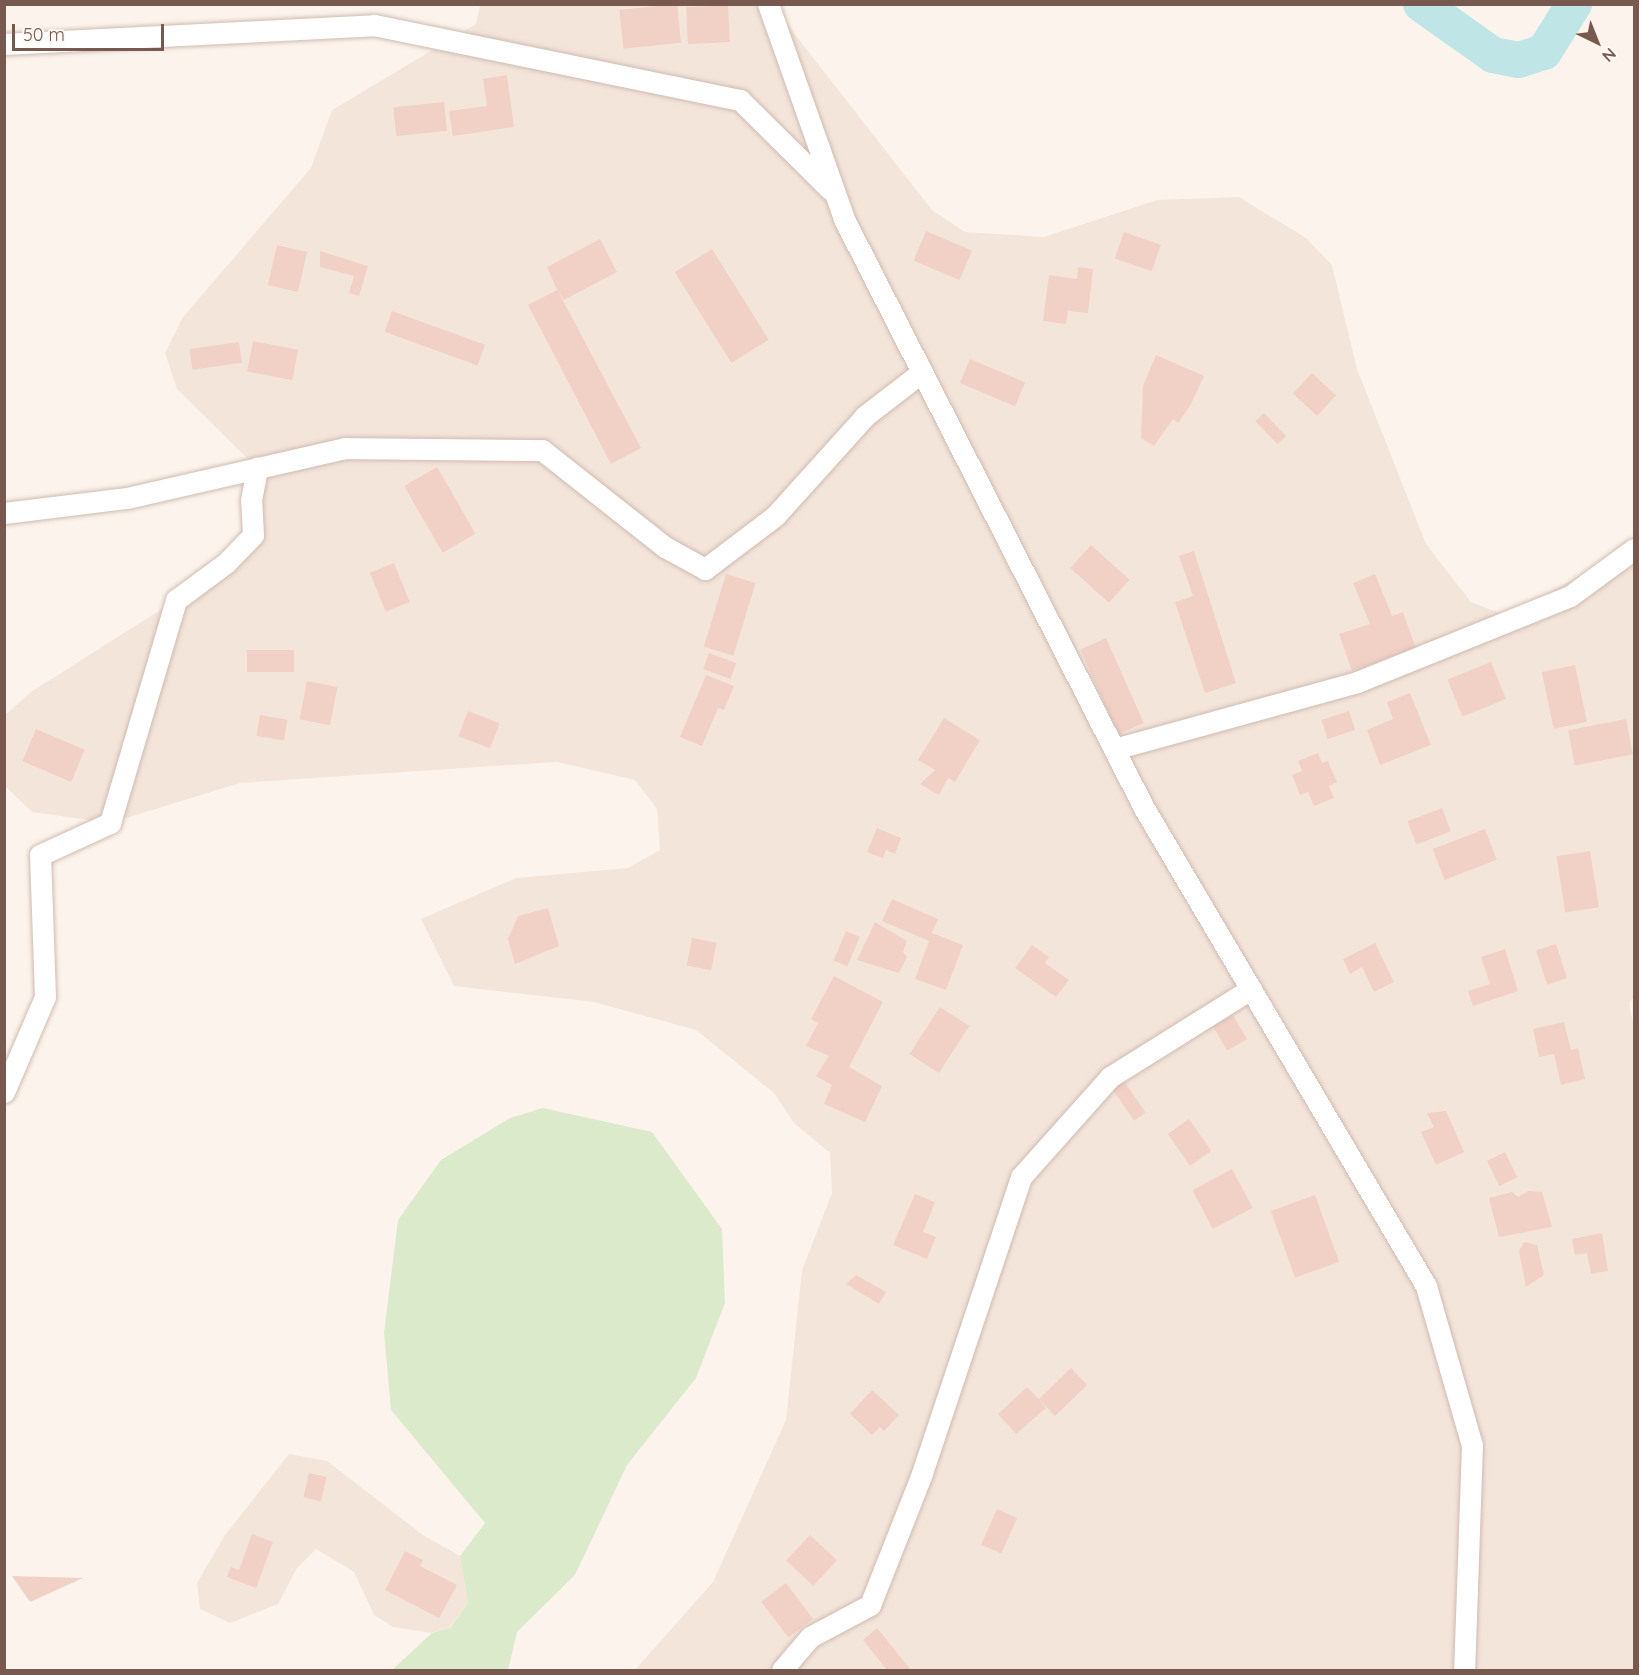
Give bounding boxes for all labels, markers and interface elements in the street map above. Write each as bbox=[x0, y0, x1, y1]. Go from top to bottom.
scale bar bbox=[15, 12, 166, 50]
north arrow bbox=[1567, 12, 1627, 72]
text: 50 m bbox=[23, 23, 65, 46]
text: N bbox=[1598, 44, 1620, 66]

